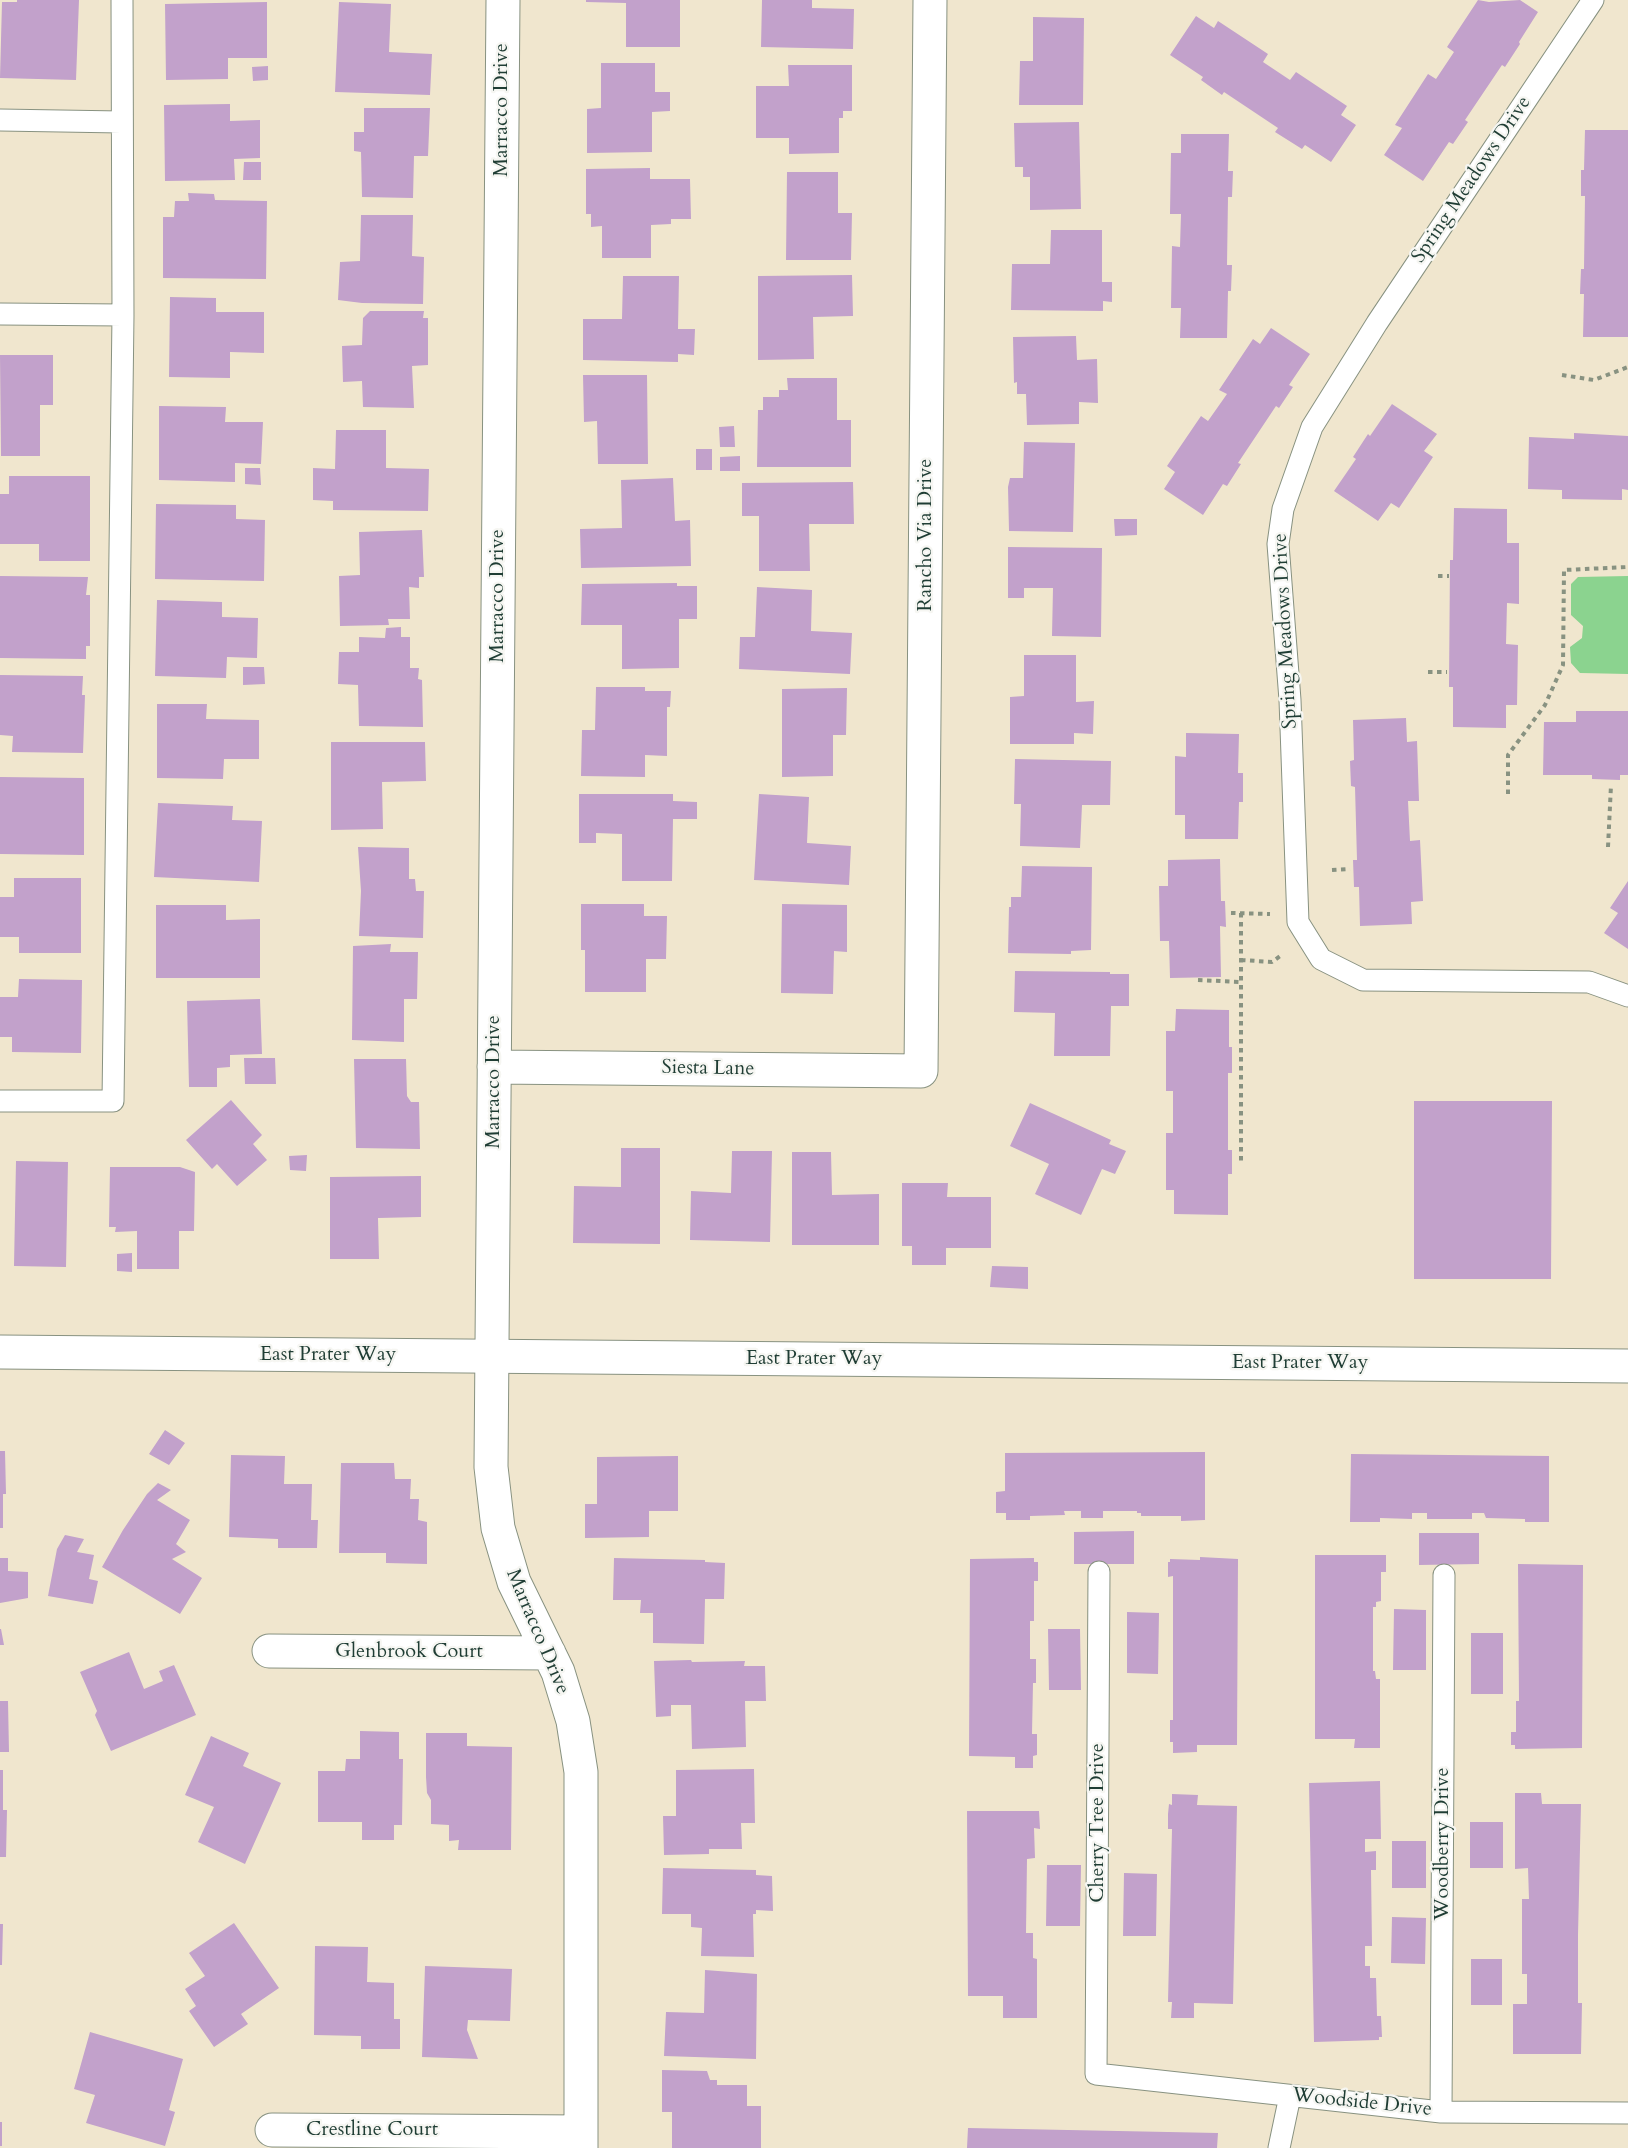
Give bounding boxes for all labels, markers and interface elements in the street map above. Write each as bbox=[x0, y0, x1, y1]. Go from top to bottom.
street label: Marracco Drive bbox=[490, 43, 514, 177]
street label: Spring Meadows Drive bbox=[1407, 92, 1537, 268]
street label: Rancho Via Drive bbox=[914, 459, 938, 611]
street label: Marracco Drive bbox=[486, 529, 510, 663]
street label: Spring Meadows Drive bbox=[1269, 532, 1303, 730]
street label: Marracco Drive bbox=[482, 1015, 506, 1149]
street label: Siesta Lane bbox=[661, 1056, 755, 1082]
street label: East Prater Way bbox=[260, 1343, 396, 1367]
street label: East Prater Way bbox=[746, 1347, 882, 1371]
street label: East Prater Way bbox=[1232, 1351, 1368, 1375]
street label: Marracco Drive bbox=[500, 1566, 574, 1698]
street label: Glenbrook Court bbox=[335, 1640, 483, 1664]
street label: Cherry Tree Drive bbox=[1086, 1743, 1110, 1903]
street label: Woodberry Drive bbox=[1431, 1767, 1455, 1921]
street label: Woodside Drive bbox=[1291, 2084, 1433, 2122]
street label: Crestline Court bbox=[306, 2118, 438, 2142]

